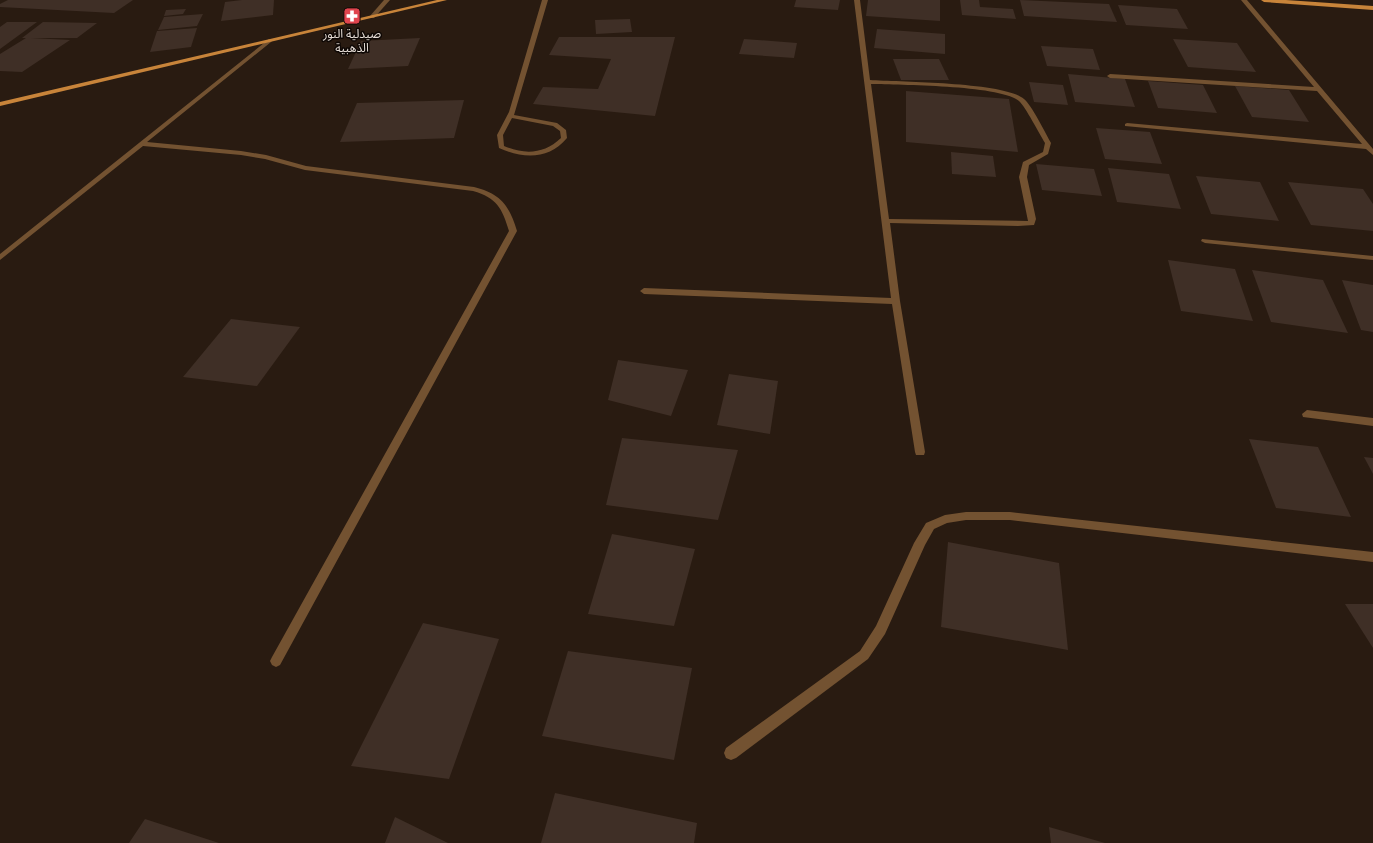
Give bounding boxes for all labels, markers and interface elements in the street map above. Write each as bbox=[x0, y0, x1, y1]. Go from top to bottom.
pharmacy icon: صيدلية النور الذهبية bbox=[342, 6, 362, 26]
place label: صيدلية النور الذهبية bbox=[322, 26, 381, 56]

